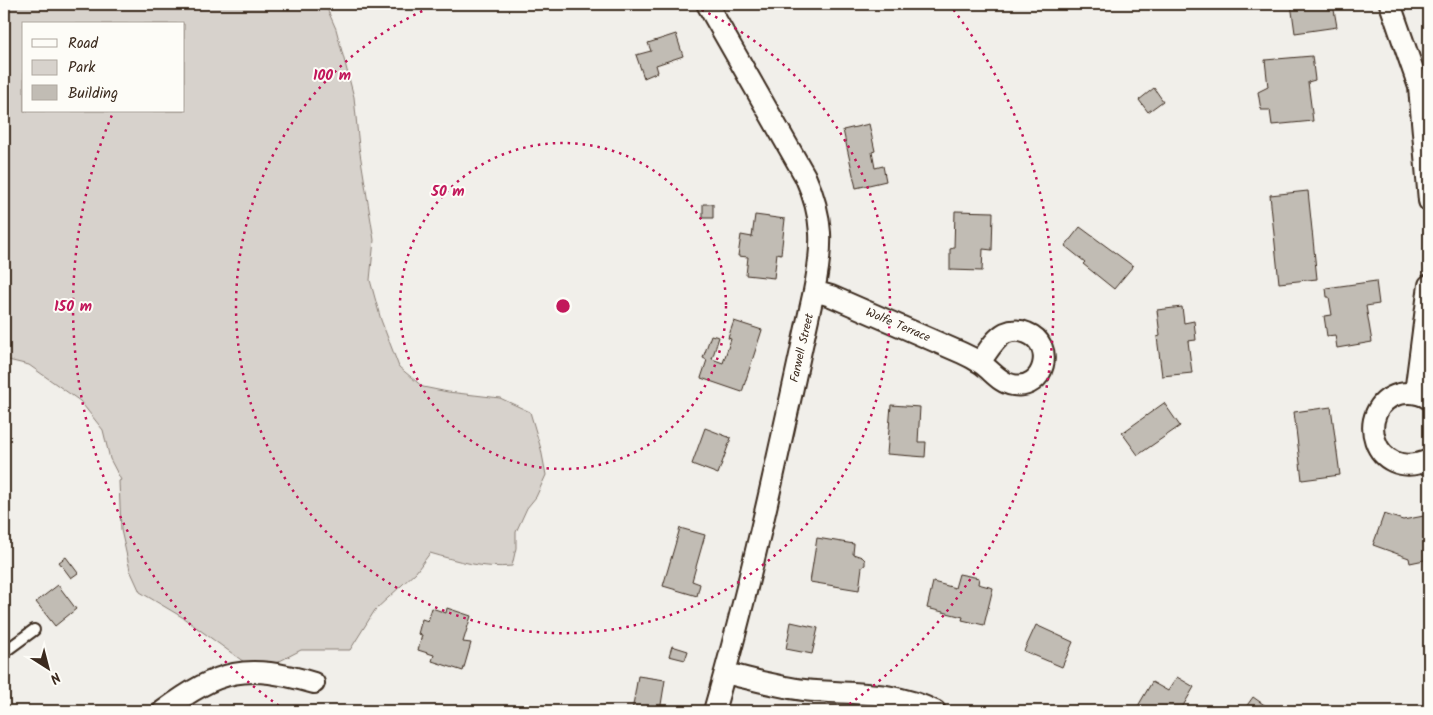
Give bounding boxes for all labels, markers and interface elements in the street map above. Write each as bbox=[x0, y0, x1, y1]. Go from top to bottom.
legend bbox=[22, 22, 185, 112]
text: Road bbox=[68, 32, 99, 56]
text: Park bbox=[68, 56, 96, 80]
text: 100 m bbox=[313, 64, 351, 88]
text: Building bbox=[68, 82, 118, 106]
text: 50 m bbox=[430, 180, 465, 204]
text: 150 m bbox=[54, 295, 92, 319]
centre of rings bbox=[554, 297, 572, 315]
street label: Wolfe Terrace bbox=[863, 303, 934, 347]
street label: Farwell Street bbox=[785, 311, 819, 384]
north arrow bbox=[22, 642, 72, 692]
text: N bbox=[45, 666, 65, 689]

